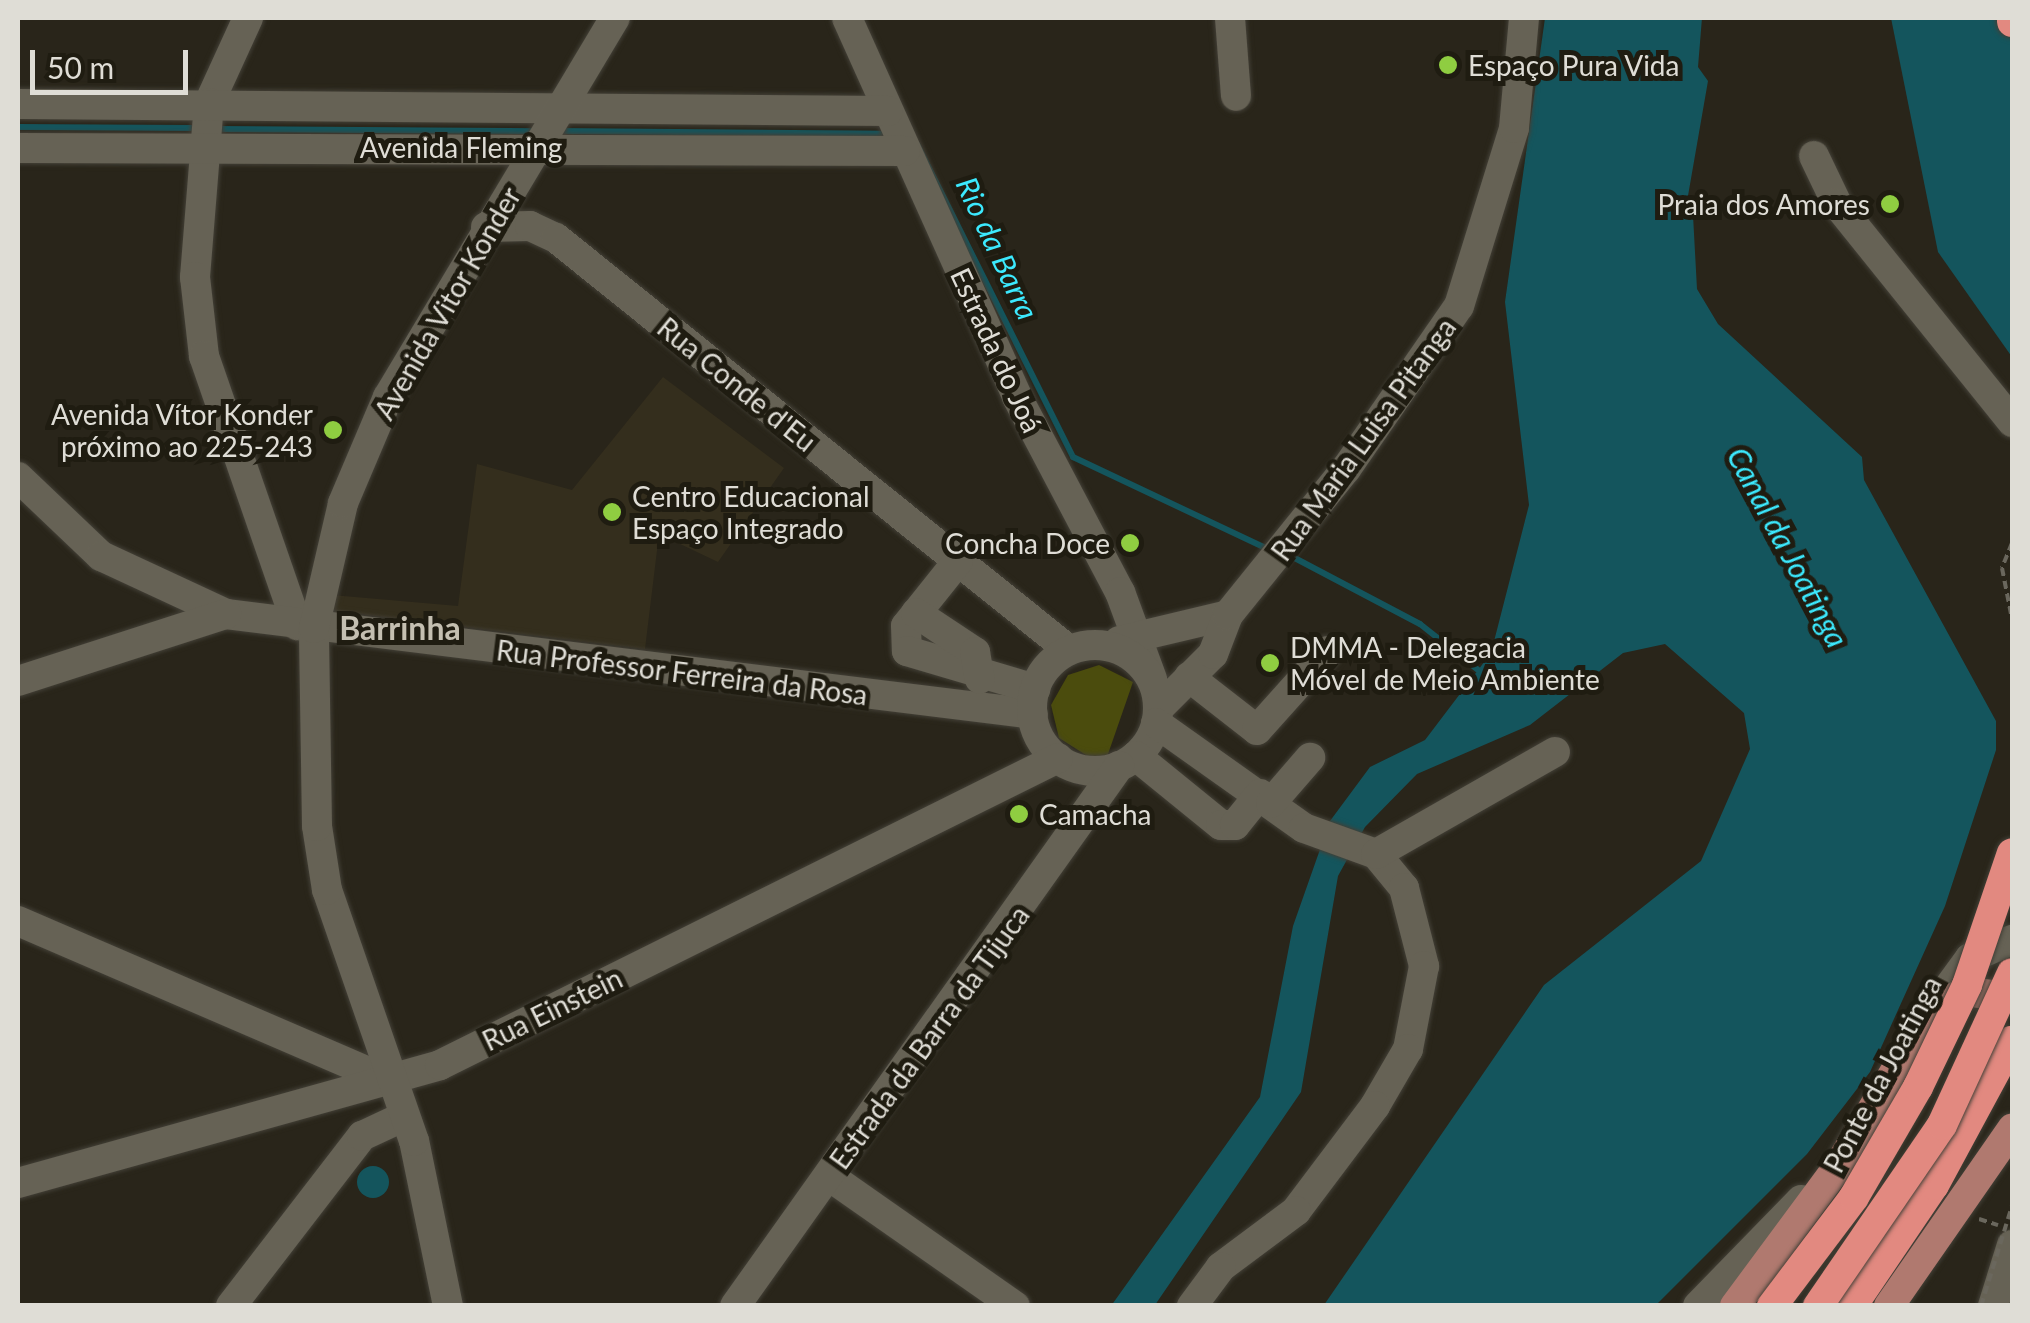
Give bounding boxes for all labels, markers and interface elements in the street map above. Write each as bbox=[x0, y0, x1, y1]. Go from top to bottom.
scale bar bbox=[35, 30, 192, 92]
place label: Espaço Pura Vida bbox=[1468, 48, 1680, 82]
text: 50 m bbox=[47, 49, 114, 85]
marker: Espaço Pura Vida bbox=[1437, 54, 1459, 76]
street label: Avenida Fleming bbox=[360, 130, 562, 164]
water label: Rio da Barra bbox=[949, 171, 1047, 325]
street label: Avenida Vitor Konder bbox=[366, 180, 528, 426]
place label: Praia dos Amores bbox=[1657, 187, 1870, 221]
marker: Praia dos Amores bbox=[1879, 193, 1901, 215]
street label: Estrada do Joá bbox=[944, 262, 1050, 438]
street label: Rua Conde d'Eu bbox=[651, 310, 823, 458]
street label: Rua Maria Luisa Pitanga bbox=[1264, 311, 1462, 567]
place label: Avenida Vítor Konder próximo ao 225-243 bbox=[49, 397, 313, 463]
marker: Avenida Vítor Konder próximo ao 225-243 bbox=[322, 419, 344, 441]
water label: Canal da Joatinga bbox=[1720, 441, 1856, 653]
place label: Centro Educacional Espaço Integrado bbox=[632, 479, 870, 545]
marker: Centro Educacional Espaço Integrado bbox=[601, 501, 623, 523]
place label: Concha Doce bbox=[945, 526, 1110, 560]
marker: Concha Doce bbox=[1119, 532, 1141, 554]
district label: Barrinha bbox=[339, 609, 461, 647]
place label: DMMA - Delegacia Móvel de Meio Ambiente bbox=[1290, 630, 1601, 696]
street label: Rua Professor Ferreira da Rosa bbox=[494, 633, 870, 711]
marker: DMMA - Delegacia Móvel de Meio Ambiente bbox=[1259, 652, 1281, 674]
place label: Camacha bbox=[1039, 797, 1151, 831]
marker: Camacha bbox=[1008, 803, 1030, 825]
street label: Estrada da Barra da Tijuca bbox=[822, 898, 1036, 1176]
street label: Rua Einstein bbox=[477, 961, 627, 1057]
street label: Ponte da Joatinga bbox=[1816, 970, 1948, 1178]

